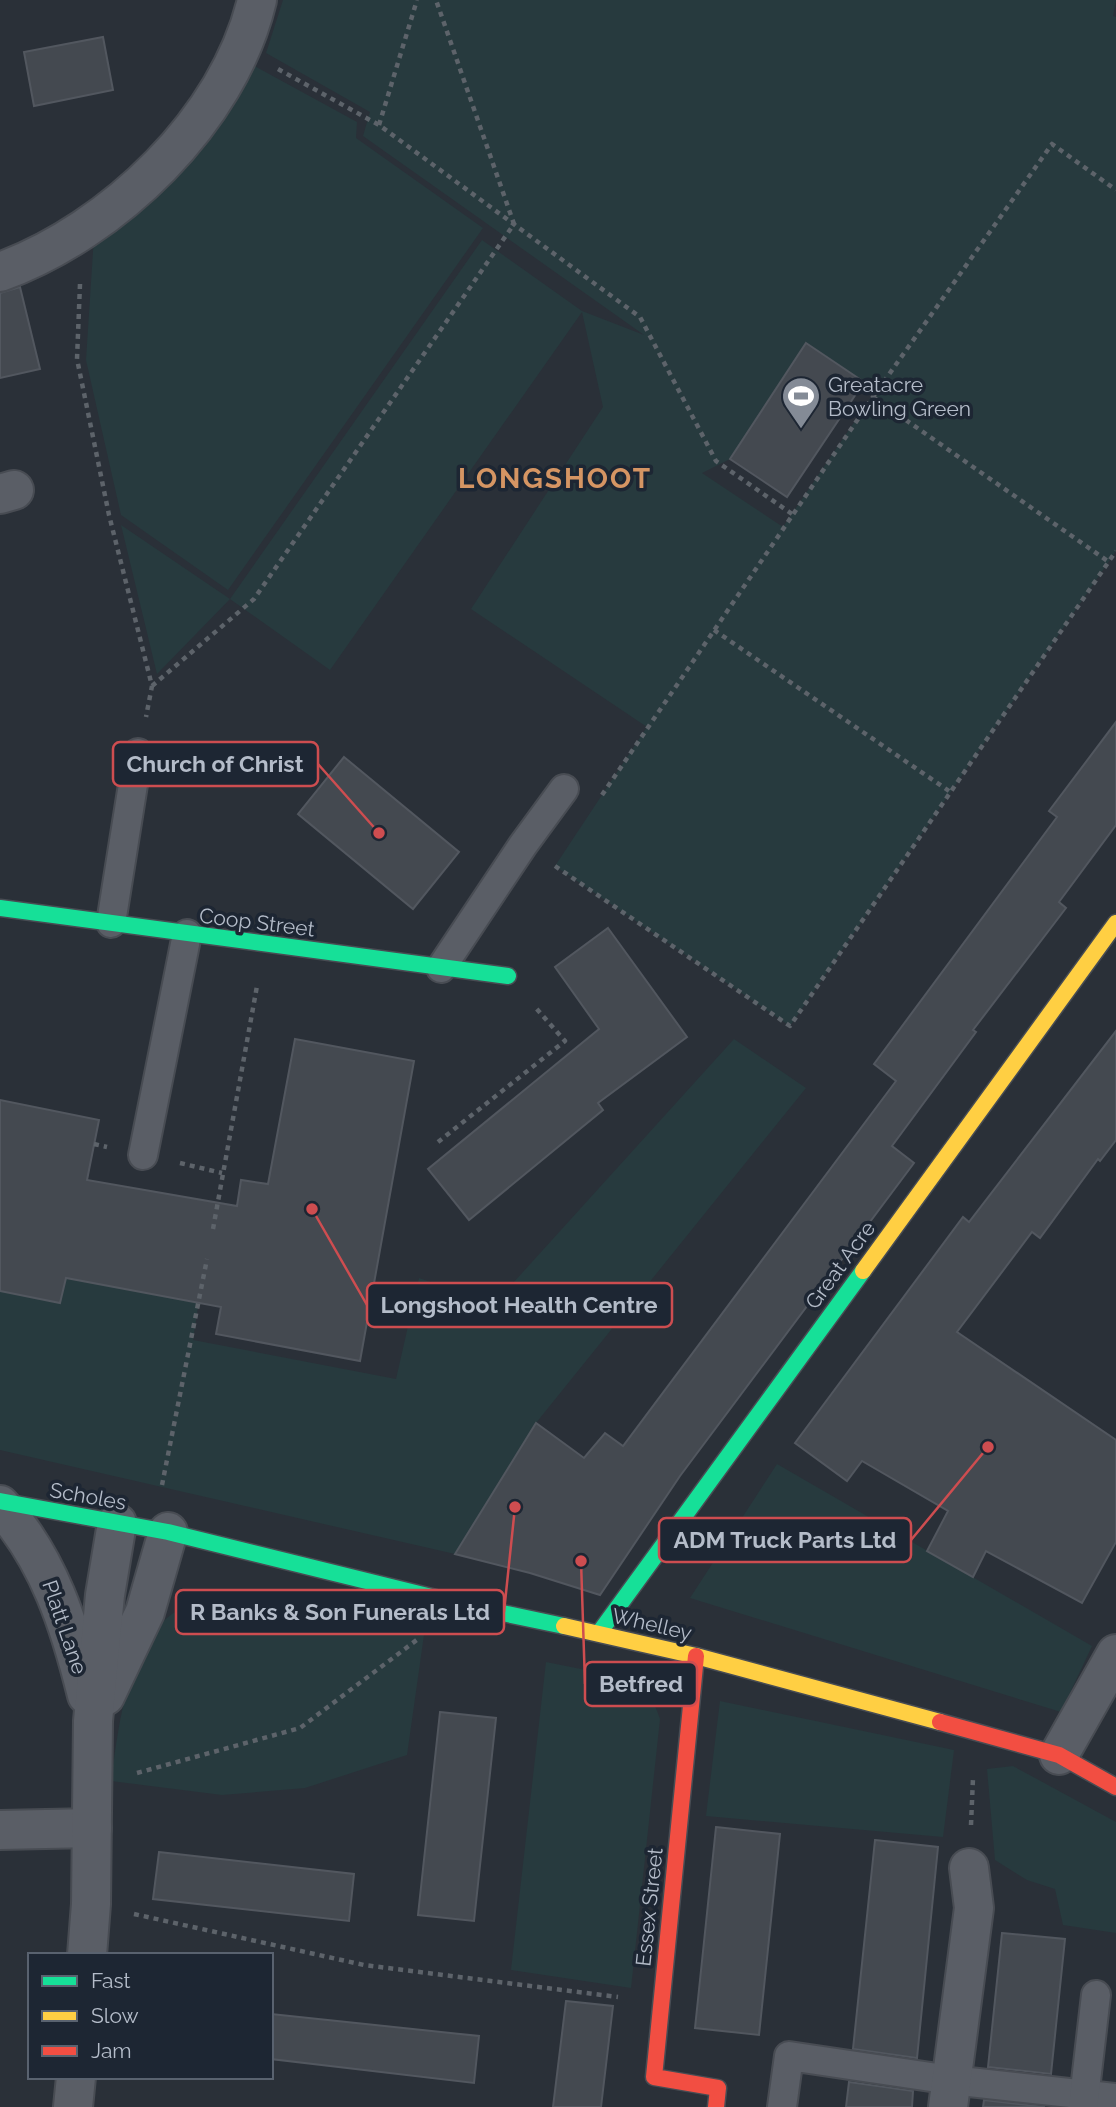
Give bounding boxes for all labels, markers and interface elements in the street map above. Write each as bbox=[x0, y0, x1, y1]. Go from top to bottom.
place label: Greatacre Bowling Green bbox=[828, 372, 971, 421]
sports icon: Greatacre Bowling Green bbox=[780, 375, 822, 430]
district label: LONGSHOOT bbox=[458, 462, 652, 495]
callout: Church of Christ bbox=[113, 742, 318, 786]
text: Church of Christ bbox=[127, 750, 304, 777]
street label: Coop Street bbox=[198, 903, 316, 941]
street label: Great Acre bbox=[800, 1216, 880, 1314]
callout: Longshoot Health Centre bbox=[367, 1283, 672, 1327]
text: Longshoot Health Centre bbox=[380, 1291, 658, 1318]
street label: Scholes bbox=[48, 1477, 128, 1515]
callout: ADM Truck Parts Ltd bbox=[659, 1518, 911, 1562]
text: ADM Truck Parts Ltd bbox=[674, 1526, 896, 1553]
street label: Platt Lane bbox=[37, 1577, 93, 1677]
callout: R Banks & Son Funerals Ltd bbox=[176, 1590, 504, 1634]
text: R Banks & Son Funerals Ltd bbox=[190, 1598, 490, 1625]
street label: Whelley bbox=[610, 1603, 694, 1645]
callout: Betfred bbox=[585, 1662, 697, 1706]
text: Betfred bbox=[599, 1670, 683, 1697]
street label: Essex Street bbox=[630, 1846, 668, 1968]
legend bbox=[28, 1953, 273, 2079]
text: Fast bbox=[91, 1968, 131, 1993]
text: Slow bbox=[91, 2003, 139, 2028]
text: Jam bbox=[91, 2038, 132, 2063]

